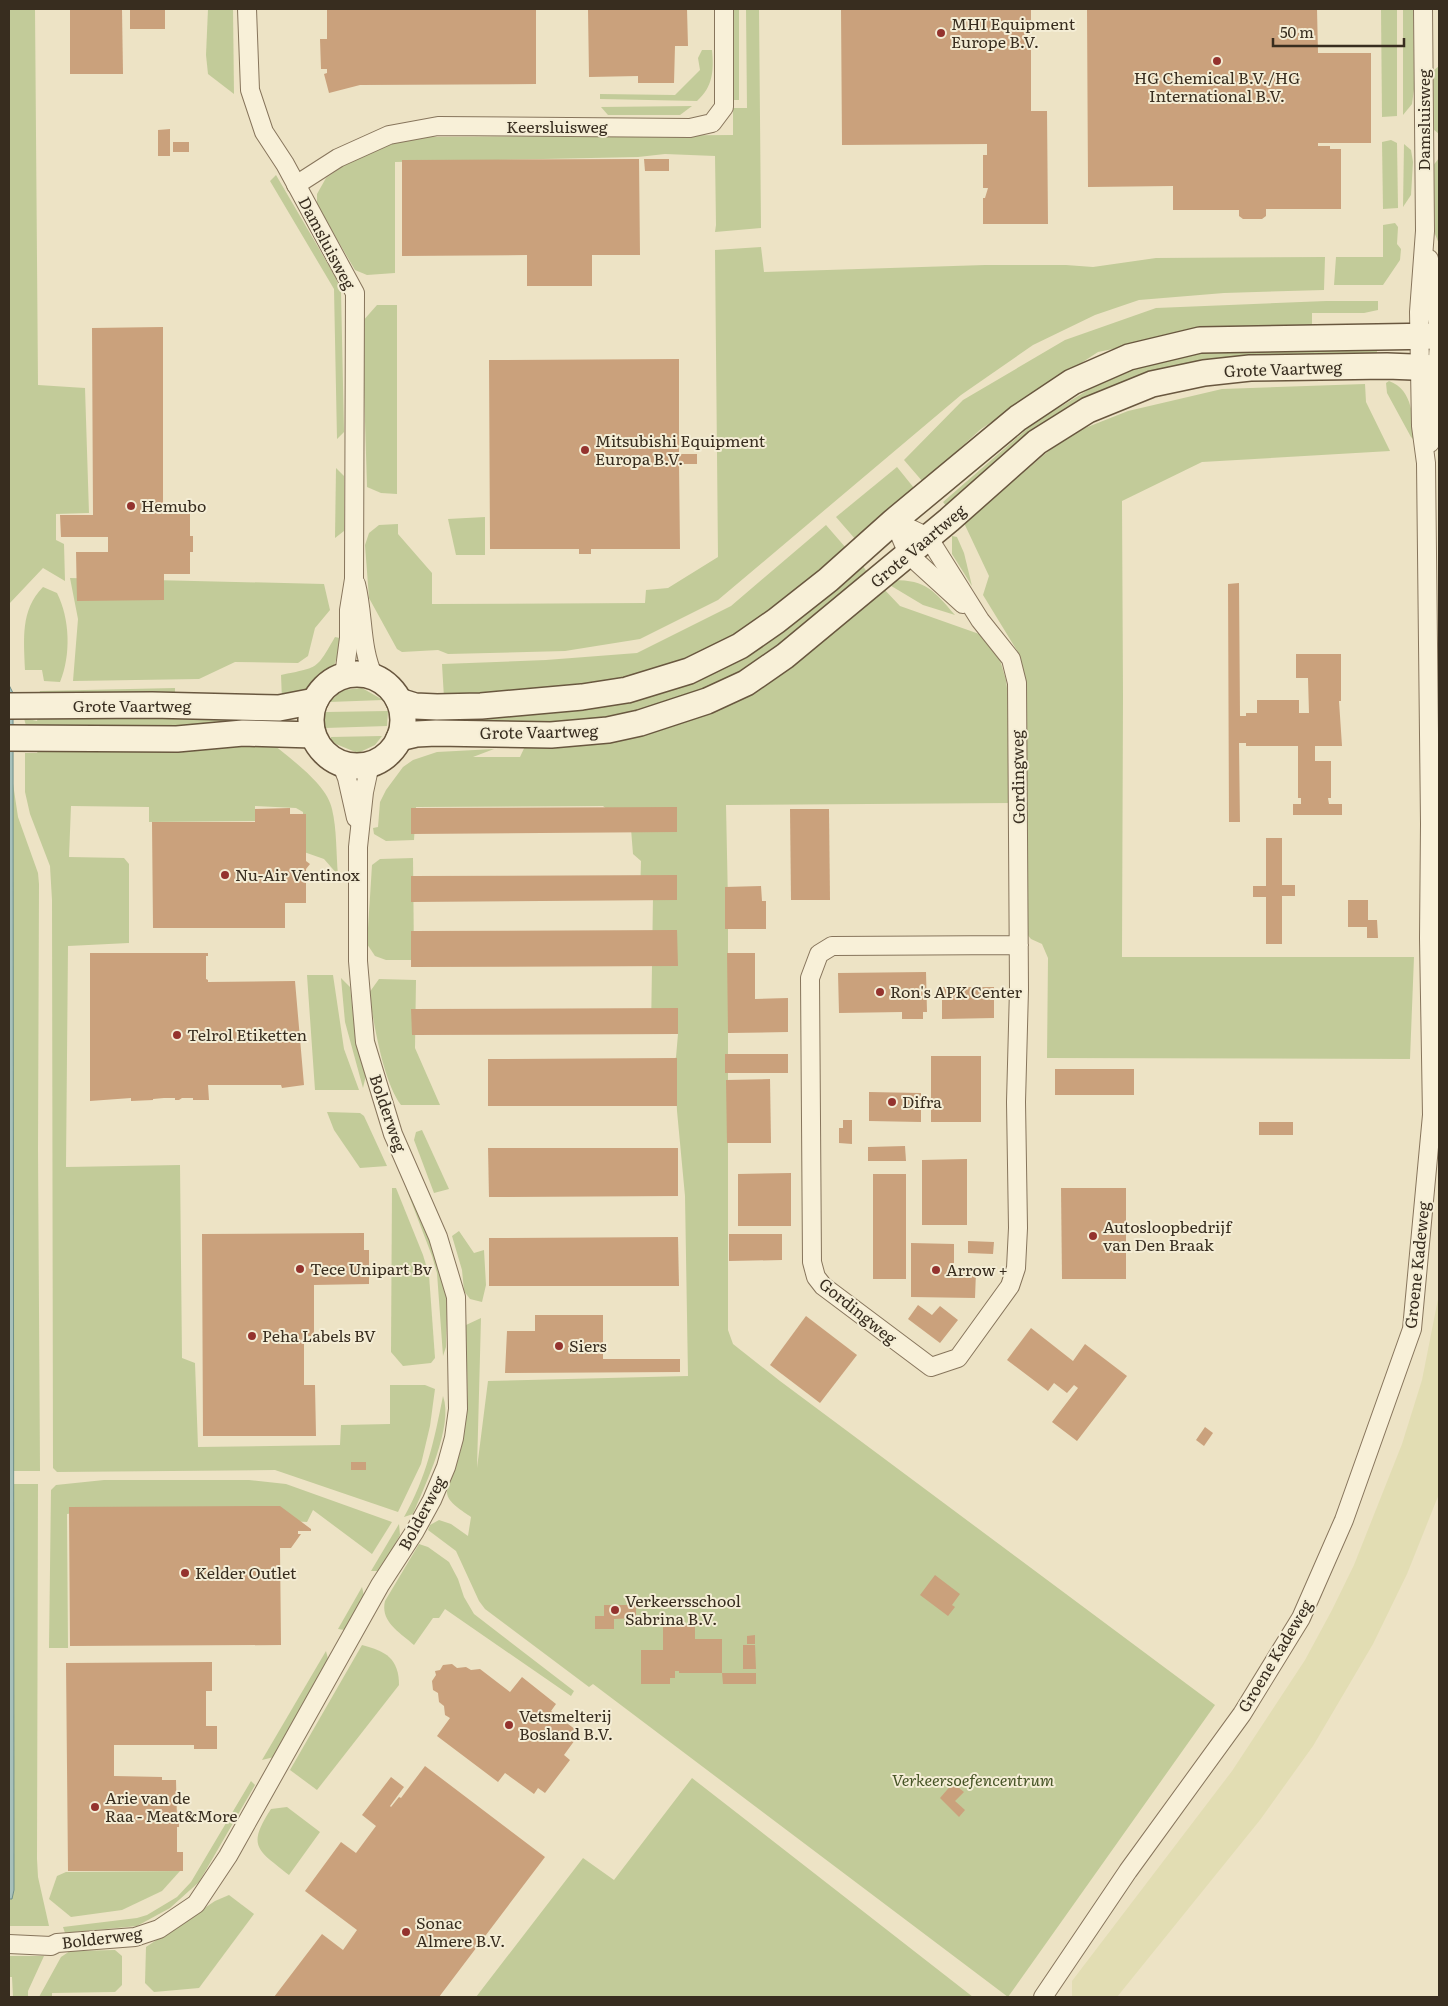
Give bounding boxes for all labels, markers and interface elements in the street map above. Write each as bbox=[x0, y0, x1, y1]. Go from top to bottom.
place label: MHI Equipment Europe B.V. bbox=[951, 11, 1076, 53]
scale bar bbox=[1273, 15, 1404, 47]
text: 50 m bbox=[1280, 20, 1314, 43]
marker: MHI Equipment Europe B.V. bbox=[935, 27, 947, 39]
marker: HG Chemical B.V./HG International B.V. bbox=[1211, 55, 1223, 67]
place label: HG Chemical B.V./HG International B.V. bbox=[1134, 65, 1300, 107]
street label: Damsluisweg bbox=[1411, 69, 1435, 171]
street label: Keersluisweg bbox=[506, 114, 608, 138]
street label: Damsluisweg bbox=[293, 192, 362, 293]
street label: Grote Vaartweg bbox=[1223, 354, 1343, 382]
place label: Mitsubishi Equipment Europa B.V. bbox=[595, 428, 766, 470]
marker: Mitsubishi Equipment Europa B.V. bbox=[579, 444, 591, 456]
place label: Hemubo bbox=[141, 493, 206, 517]
street label: Grote Vaartweg bbox=[864, 498, 971, 593]
marker: Hemubo bbox=[125, 500, 137, 512]
street label: Grote Vaartweg bbox=[73, 693, 191, 717]
street label: Grote Vaartweg bbox=[479, 718, 599, 744]
street label: Gordingweg bbox=[1004, 730, 1030, 824]
place label: Nu-Air Ventinox bbox=[235, 862, 361, 886]
marker: Nu-Air Ventinox bbox=[219, 869, 231, 881]
place label: Ron's APK Center bbox=[890, 979, 1023, 1003]
marker: Ron's APK Center bbox=[874, 986, 886, 998]
place label: Telrol Etiketten bbox=[187, 1022, 308, 1046]
marker: Telrol Etiketten bbox=[171, 1029, 183, 1041]
street label: Bolderweg bbox=[364, 1070, 413, 1155]
place label: Difra bbox=[902, 1089, 942, 1113]
marker: Difra bbox=[886, 1096, 898, 1108]
street label: Groene Kadeweg bbox=[1397, 1200, 1435, 1330]
place label: Autosloopbedrijf van Den Braak bbox=[1103, 1214, 1233, 1256]
marker: Autosloopbedrijf van Den Braak bbox=[1087, 1230, 1099, 1242]
place label: Tece Unipart Bv bbox=[310, 1256, 433, 1280]
place label: Arrow + bbox=[946, 1257, 1008, 1281]
marker: Tece Unipart Bv bbox=[294, 1263, 306, 1275]
marker: Arrow + bbox=[930, 1264, 942, 1276]
street label: Gordingweg bbox=[815, 1271, 903, 1349]
place label: Peha Labels BV bbox=[262, 1323, 376, 1347]
marker: Peha Labels BV bbox=[246, 1330, 258, 1342]
place label: Siers bbox=[569, 1333, 607, 1357]
marker: Siers bbox=[553, 1340, 565, 1352]
street label: Bolderweg bbox=[392, 1471, 451, 1554]
place label: Kelder Outlet bbox=[195, 1560, 297, 1584]
marker: Kelder Outlet bbox=[179, 1567, 191, 1579]
place label: Verkeersschool Sabrina B.V. bbox=[625, 1588, 741, 1630]
street label: Groene Kadeweg bbox=[1231, 1594, 1317, 1716]
marker: Verkeersschool Sabrina B.V. bbox=[609, 1604, 621, 1616]
place label: Vetsmelterij Bosland B.V. bbox=[519, 1703, 613, 1745]
marker: Vetsmelterij Bosland B.V. bbox=[503, 1719, 515, 1731]
park label: Verkeersoefencentrum bbox=[892, 1767, 1054, 1791]
place label: Arie van de Raa - Meat&More bbox=[105, 1785, 238, 1827]
marker: Arie van de Raa - Meat&More bbox=[89, 1801, 101, 1813]
place label: Sonac Almere B.V. bbox=[416, 1910, 505, 1952]
street label: Bolderweg bbox=[60, 1920, 144, 1954]
marker: Sonac Almere B.V. bbox=[400, 1926, 412, 1938]

